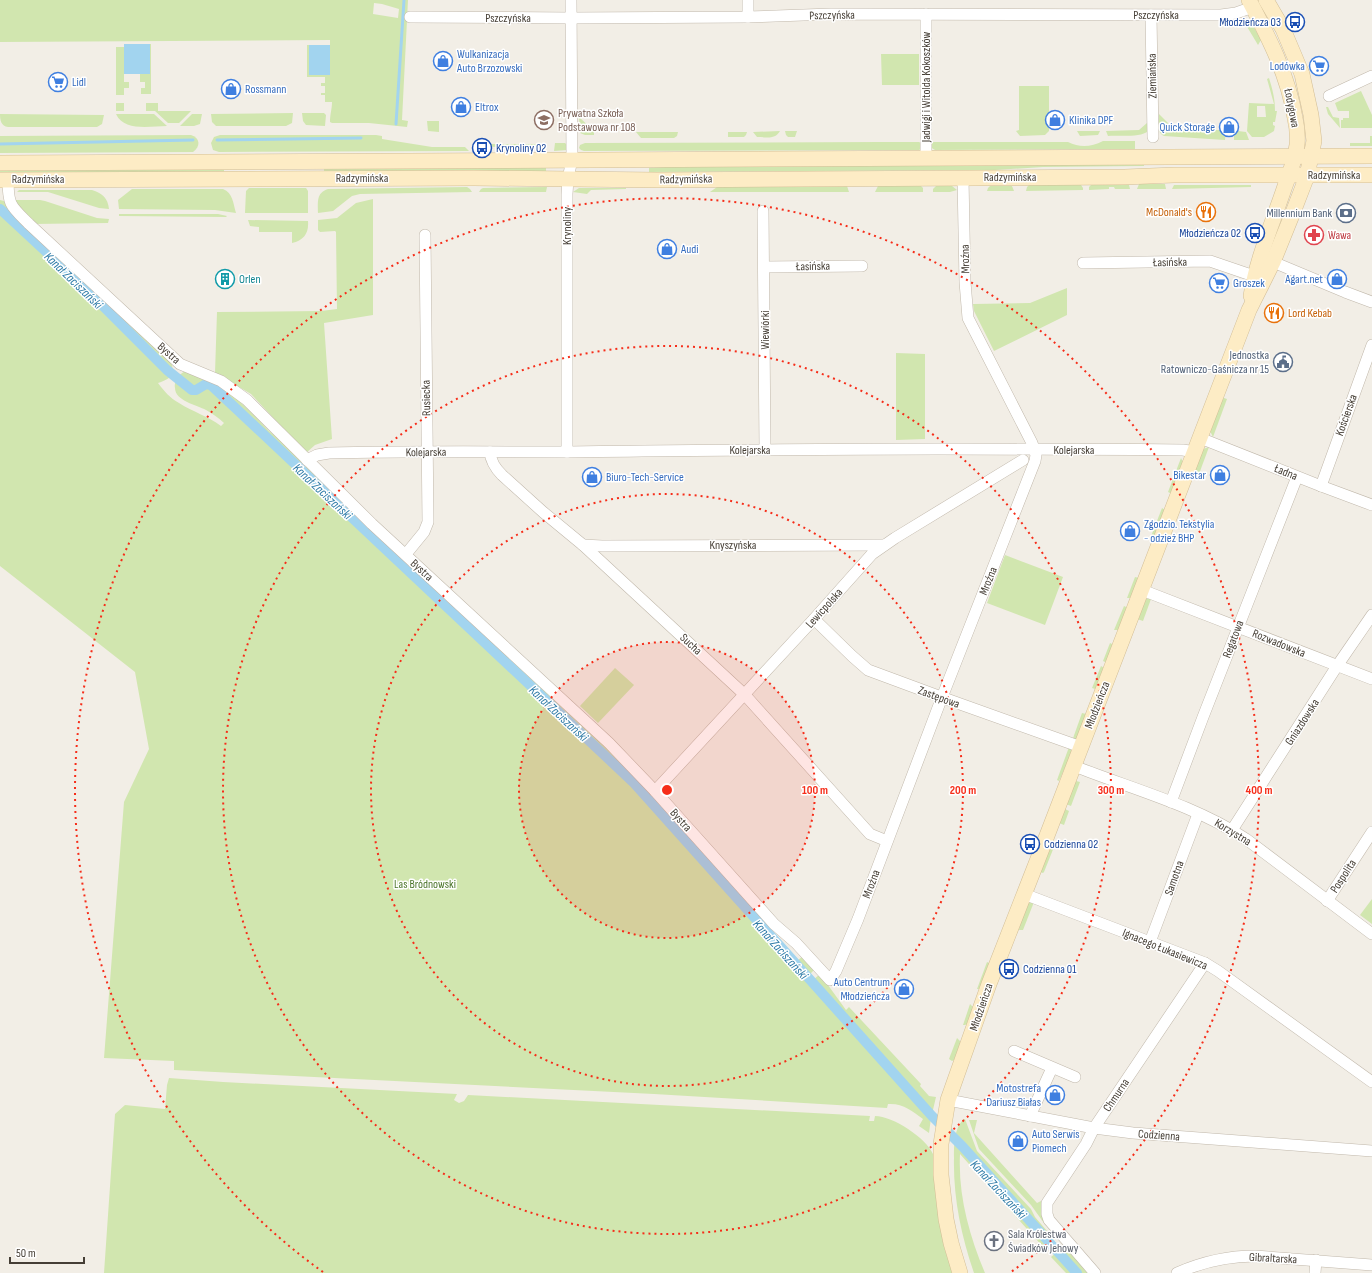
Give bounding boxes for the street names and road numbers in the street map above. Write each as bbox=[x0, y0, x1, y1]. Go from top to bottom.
street label: Pszczyńska bbox=[809, 8, 855, 23]
street label: Pszczyńska bbox=[1133, 8, 1179, 23]
street label: Pszczyńska bbox=[485, 11, 531, 26]
street label: Jadwigi i Witolda Kokoszków bbox=[919, 31, 934, 143]
street label: Ziemiańska bbox=[1145, 53, 1160, 99]
street label: Łodygowa bbox=[1280, 86, 1303, 129]
street label: Radzymińska bbox=[1308, 168, 1361, 183]
street label: Radzymińska bbox=[984, 170, 1037, 185]
street label: Radzymińska bbox=[336, 171, 389, 186]
street label: Radzymińska bbox=[12, 172, 65, 187]
street label: Radzymińska bbox=[660, 172, 713, 187]
street label: Krynoliny bbox=[560, 207, 575, 245]
street label: Mroźna bbox=[958, 244, 973, 274]
street label: Łasińska bbox=[1152, 255, 1188, 270]
street label: Łasińska bbox=[795, 259, 831, 274]
street label: Wiewiórki bbox=[758, 310, 773, 350]
street label: Bystra bbox=[154, 339, 184, 368]
street label: Rusiecka bbox=[419, 380, 434, 416]
street label: Kościerska bbox=[1332, 392, 1361, 438]
street label: Kolejarska bbox=[730, 443, 771, 458]
street label: Kolejarska bbox=[1054, 443, 1095, 458]
street label: Kolejarska bbox=[405, 445, 447, 460]
street label: Ładna bbox=[1271, 461, 1300, 484]
street label: Knyszyńska bbox=[710, 538, 757, 553]
street label: Bystra bbox=[407, 556, 436, 585]
street label: Mroźna bbox=[976, 564, 1001, 598]
street label: Lewicpolska bbox=[803, 585, 846, 631]
street label: Regatowa bbox=[1219, 618, 1248, 660]
street label: Rozwadowska bbox=[1250, 626, 1308, 661]
street label: Sucha bbox=[677, 630, 705, 659]
street label: Młodzieńcza bbox=[1082, 679, 1113, 731]
street label: Zastępowa bbox=[916, 683, 962, 712]
street label: Gniazdowska bbox=[1282, 696, 1323, 748]
street label: Bystra bbox=[666, 806, 695, 835]
street label: Korzystna bbox=[1212, 816, 1254, 849]
street label: Pospolita bbox=[1327, 856, 1360, 896]
street label: Samotna bbox=[1161, 858, 1188, 898]
street label: Mroźna bbox=[859, 867, 884, 901]
street label: Ignacego Łukasiewicza bbox=[1120, 926, 1210, 974]
street label: Młodzieńcza bbox=[966, 981, 997, 1033]
street label: Chmurna bbox=[1100, 1075, 1133, 1115]
street label: Codzienna bbox=[1138, 1127, 1181, 1144]
street label: Gibraltarska bbox=[1248, 1250, 1298, 1267]

